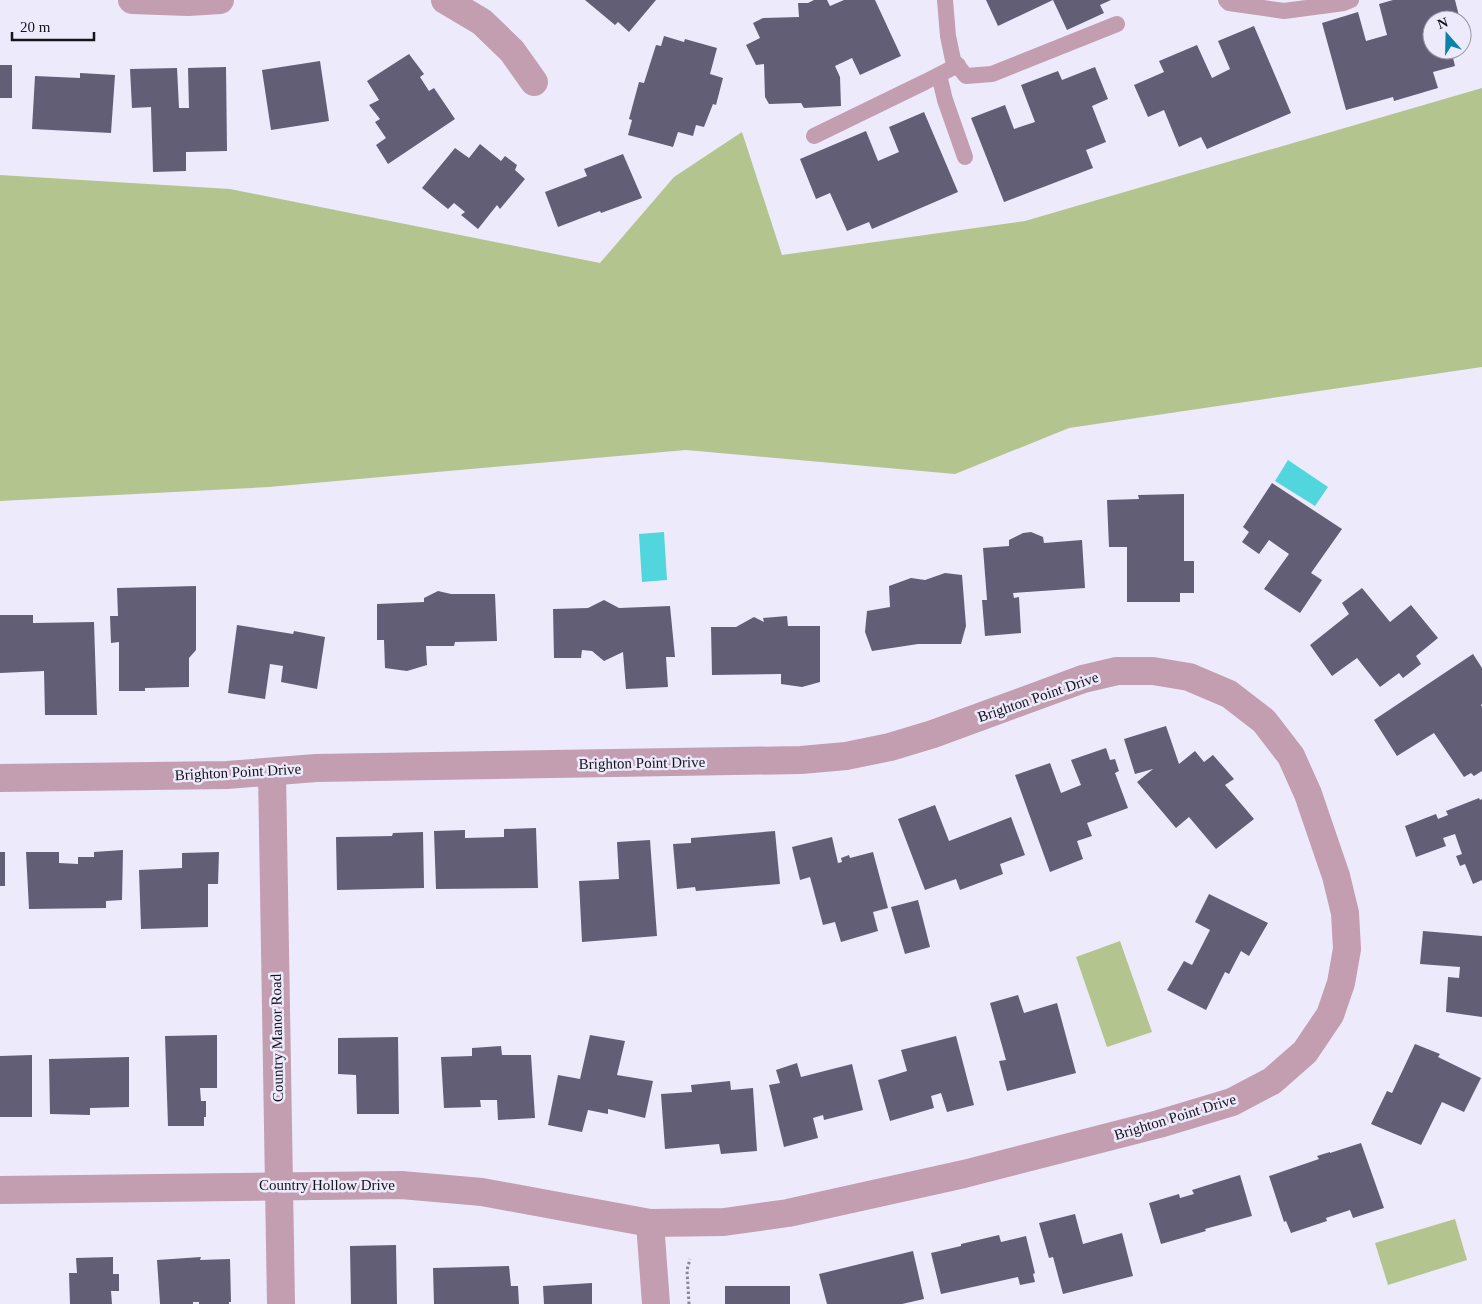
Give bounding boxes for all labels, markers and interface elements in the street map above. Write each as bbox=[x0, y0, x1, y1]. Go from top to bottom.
scale bar bbox=[12, 10, 95, 42]
north arrow bbox=[1422, 10, 1472, 60]
text: N bbox=[1435, 14, 1450, 32]
text: 20 m bbox=[20, 19, 51, 35]
street label: Brighton Point Drive bbox=[976, 669, 1101, 725]
street label: Brighton Point Drive bbox=[579, 754, 706, 772]
street label: Brighton Point Drive bbox=[174, 761, 302, 783]
street label: Country Manor Road bbox=[268, 973, 286, 1102]
street label: Brighton Point Drive bbox=[1112, 1091, 1238, 1143]
street label: Country Hollow Drive bbox=[259, 1177, 395, 1193]

